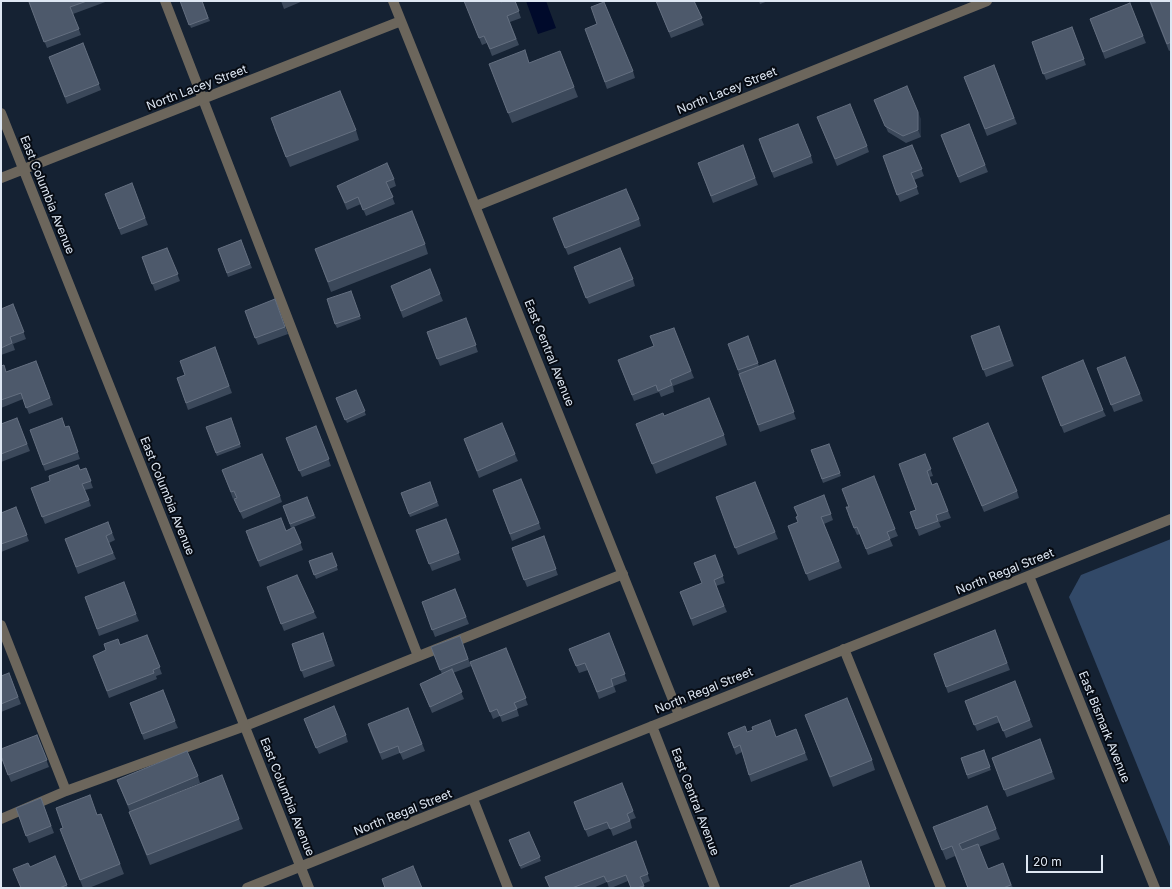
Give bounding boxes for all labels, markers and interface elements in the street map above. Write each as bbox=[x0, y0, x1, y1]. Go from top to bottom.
street label: North Lacey Street bbox=[145, 62, 249, 114]
street label: North Lacey Street bbox=[675, 64, 779, 118]
street label: East Columbia Avenue bbox=[17, 134, 77, 256]
street label: East Central Avenue bbox=[521, 297, 577, 409]
street label: East Columbia Avenue bbox=[137, 435, 197, 557]
street label: North Regal Street bbox=[954, 546, 1056, 598]
street label: North Regal Street bbox=[653, 665, 755, 717]
street label: East Bismark Avenue bbox=[1075, 669, 1133, 785]
street label: East Columbia Avenue bbox=[257, 736, 317, 858]
street label: East Central Avenue bbox=[668, 746, 722, 858]
street label: North Regal Street bbox=[352, 787, 454, 839]
scale bar bbox=[1028, 847, 1105, 873]
text: 20 m bbox=[1033, 854, 1062, 869]

